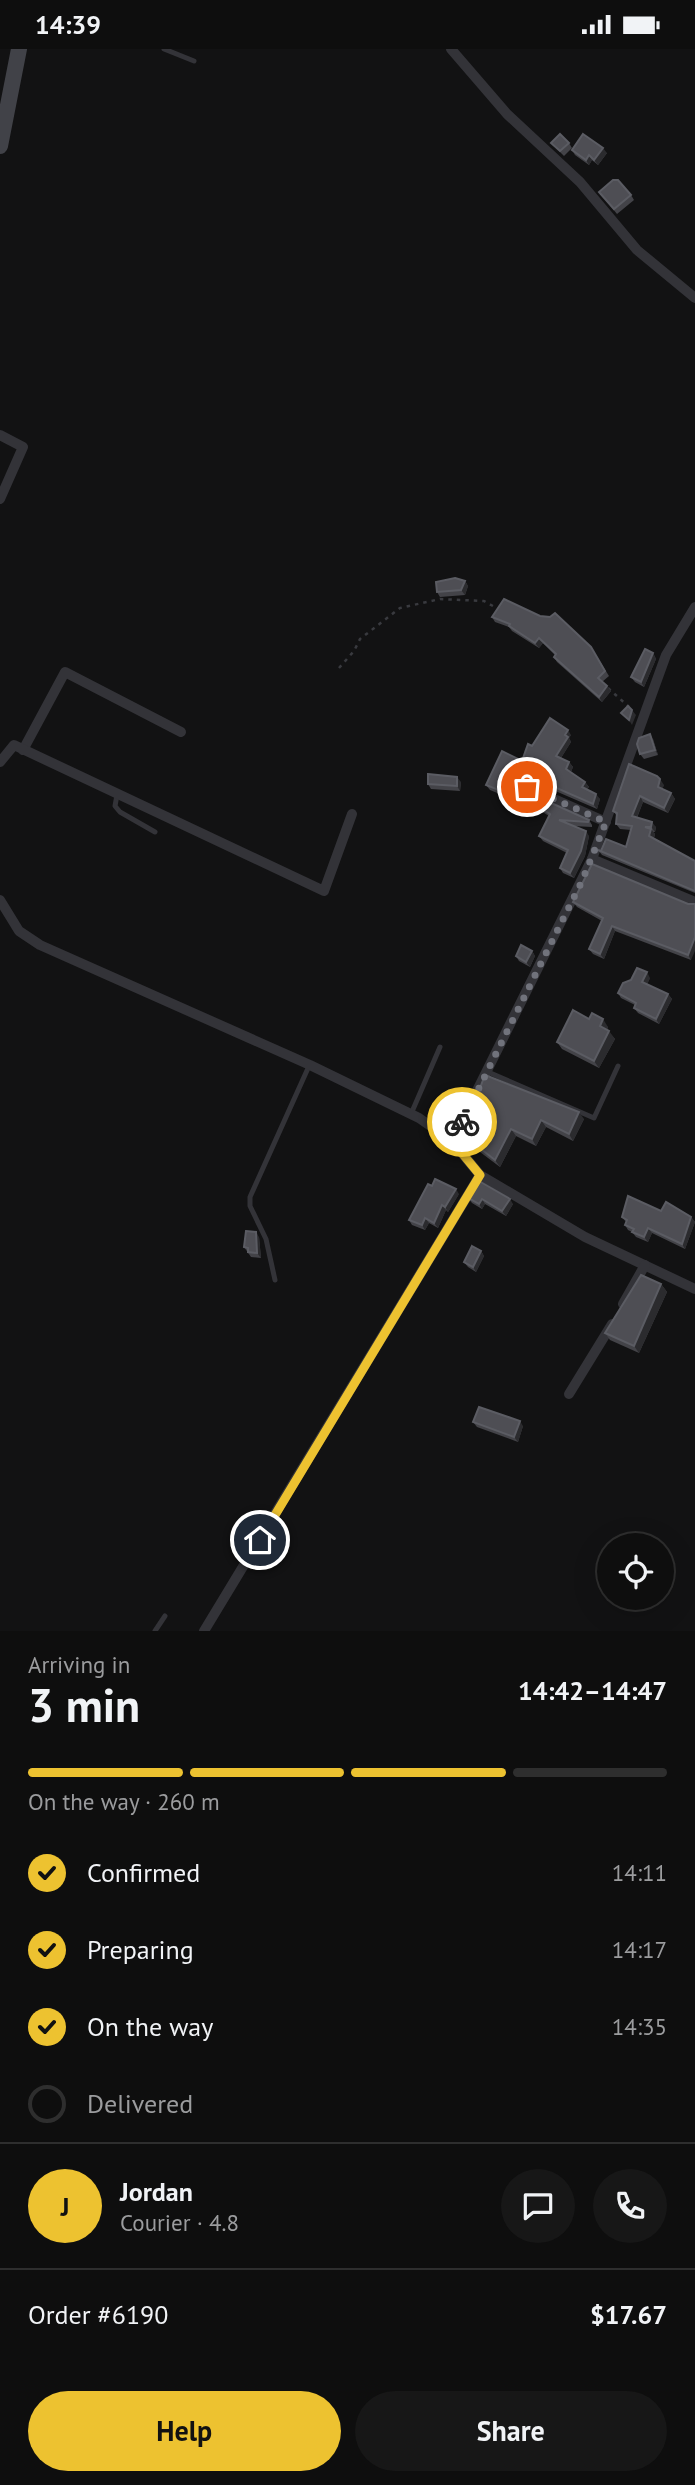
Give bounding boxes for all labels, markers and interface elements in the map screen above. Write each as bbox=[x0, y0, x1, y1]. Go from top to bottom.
text: 14:39 bbox=[35, 8, 101, 41]
pin bbox=[497, 757, 557, 817]
icon: bag bbox=[508, 768, 546, 806]
courier bbox=[427, 1087, 497, 1157]
icon: bike bbox=[443, 1103, 481, 1141]
pin bbox=[230, 1510, 290, 1570]
icon: home bbox=[241, 1521, 279, 1559]
map controls bbox=[597, 1533, 674, 1610]
button: locate bbox=[597, 1533, 674, 1610]
text: Arriving in bbox=[28, 1650, 130, 1679]
text: 14:42–14:47 bbox=[518, 1674, 667, 1707]
text: 3 min bbox=[28, 1675, 140, 1735]
text: On the way · 260 m bbox=[28, 1787, 220, 1816]
icon: check bbox=[28, 1854, 66, 1892]
text: Confirmed bbox=[87, 1856, 200, 1889]
text: 14:11 bbox=[612, 1858, 667, 1887]
icon: check bbox=[28, 1931, 66, 1969]
text: Preparing bbox=[87, 1933, 194, 1966]
text: 14:17 bbox=[612, 1935, 667, 1964]
icon: check bbox=[28, 2008, 66, 2046]
text: On the way bbox=[87, 2010, 213, 2043]
text: 14:35 bbox=[612, 2012, 667, 2041]
text: Delivered bbox=[87, 2087, 193, 2120]
button: chat bbox=[501, 2169, 575, 2243]
button: phone bbox=[593, 2169, 667, 2243]
text: Jordan bbox=[120, 2175, 193, 2208]
text: J bbox=[61, 2190, 69, 2223]
text: Courier · 4.8 bbox=[120, 2208, 239, 2237]
text: Order #6190 bbox=[28, 2298, 168, 2331]
text: $17.67 bbox=[590, 2298, 667, 2331]
button: Help bbox=[28, 2391, 341, 2471]
button: Share bbox=[355, 2391, 667, 2471]

